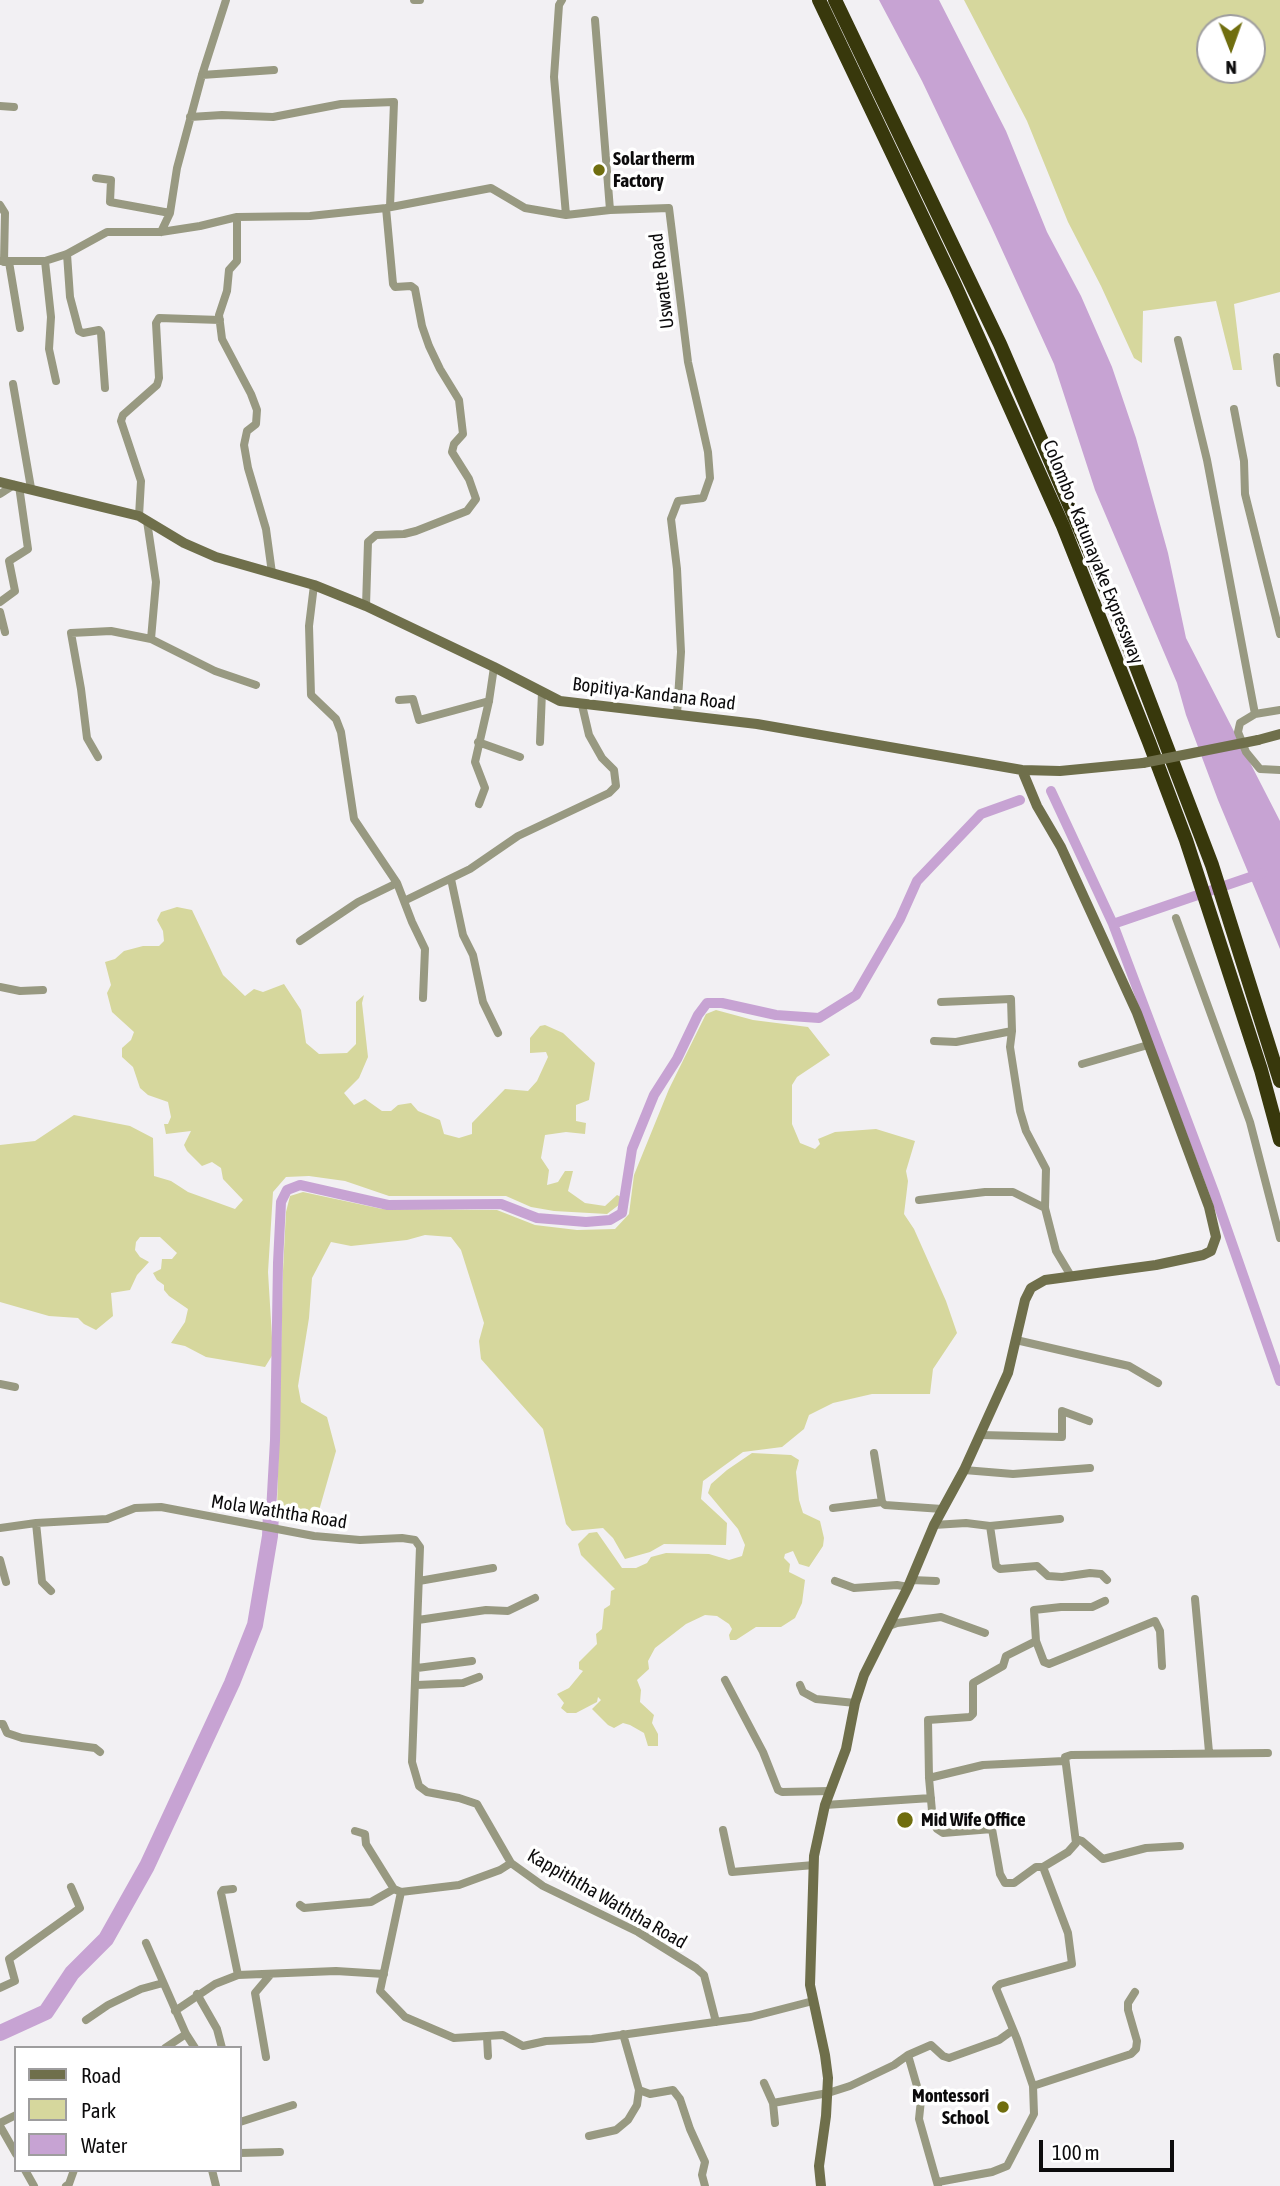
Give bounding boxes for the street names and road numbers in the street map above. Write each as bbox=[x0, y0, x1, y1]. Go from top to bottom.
street label: Uswatte Road bbox=[645, 232, 679, 330]
street label: Colombo - Katunayake Expressway bbox=[1038, 437, 1148, 667]
street label: Bopitiya-Kandana Road bbox=[571, 673, 737, 715]
street label: Mola Waththa Road bbox=[209, 1490, 349, 1534]
street label: Kappiththa Waththa Road bbox=[523, 1844, 691, 1954]

